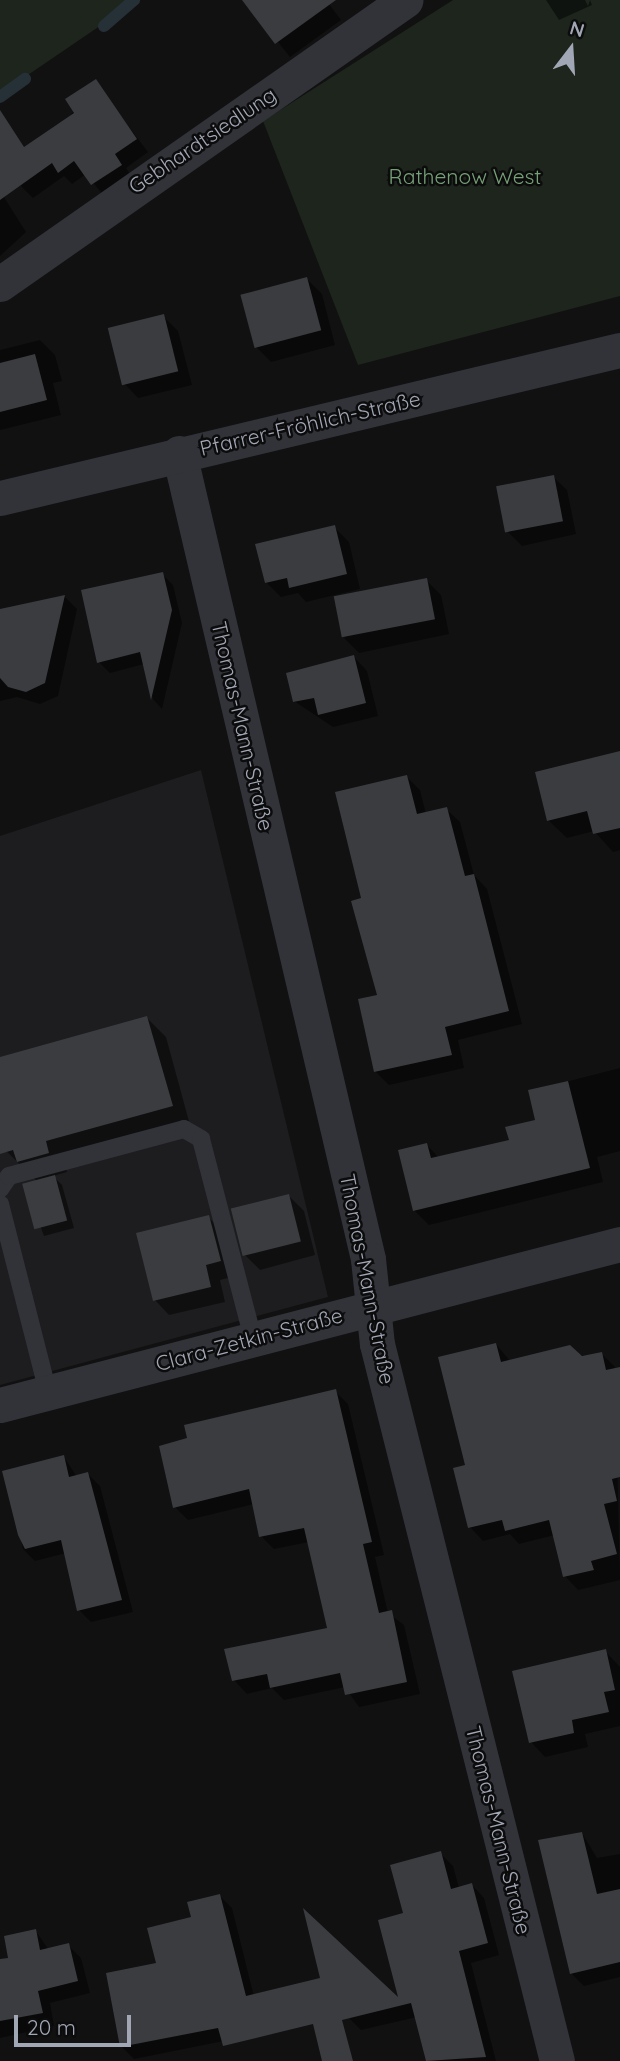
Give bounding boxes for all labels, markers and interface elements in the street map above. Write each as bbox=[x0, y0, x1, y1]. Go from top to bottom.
north arrow bbox=[536, 14, 606, 84]
text: N bbox=[567, 15, 587, 42]
street label: Gebhardtsiedlung bbox=[123, 81, 281, 199]
park label: Rathenow West bbox=[389, 163, 541, 189]
street label: Pfarrer-Fröhlich-Straße bbox=[197, 385, 423, 461]
street label: Thomas-Mann-Straße bbox=[207, 619, 279, 833]
street label: Thomas-Mann-Straße bbox=[335, 1172, 401, 1386]
street label: Clara-Zetkin-Straße bbox=[153, 1302, 345, 1376]
street label: Thomas-Mann-Straße bbox=[461, 1723, 537, 1937]
scale bar bbox=[18, 2002, 135, 2046]
text: 20 m bbox=[27, 2014, 76, 2040]

